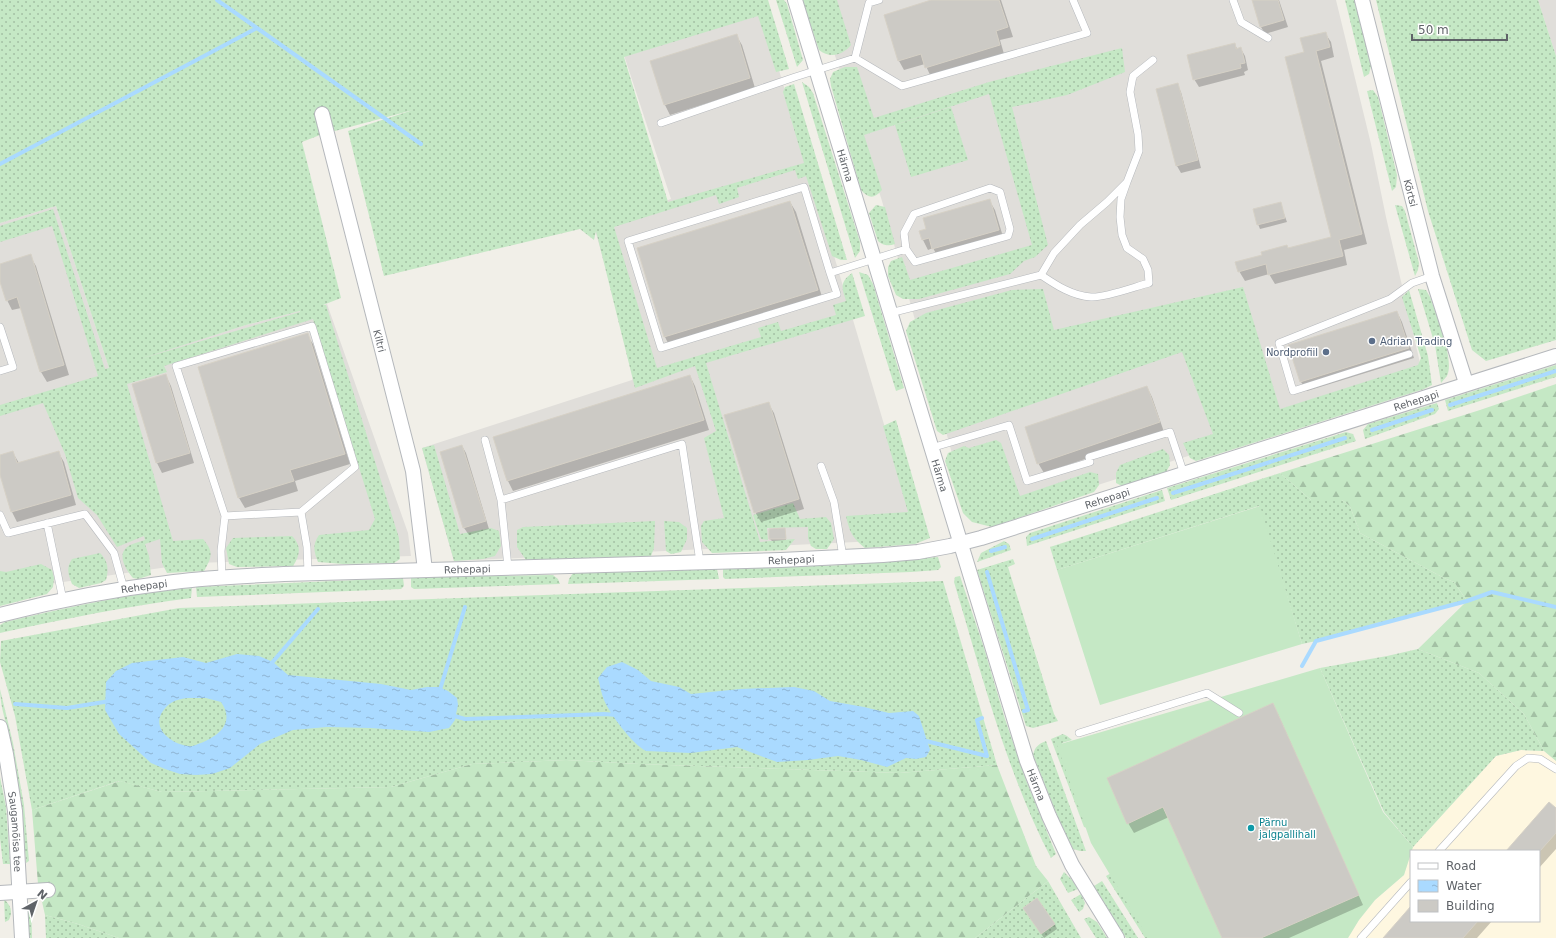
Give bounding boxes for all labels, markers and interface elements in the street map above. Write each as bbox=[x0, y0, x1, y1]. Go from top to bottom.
scale bar bbox=[1412, 16, 1507, 42]
text: 50 m bbox=[1418, 23, 1449, 37]
street label: Härma bbox=[835, 148, 856, 183]
street label: Kõrtsi bbox=[1402, 178, 1420, 208]
street label: Kiltri bbox=[372, 328, 388, 353]
marker: Adrian Trading bbox=[1367, 336, 1377, 346]
place label: Adrian Trading bbox=[1380, 336, 1452, 347]
place label: Nordprofiil bbox=[1266, 347, 1318, 358]
marker: Nordprofiil bbox=[1321, 347, 1331, 357]
street label: Rehepapi bbox=[1392, 388, 1440, 413]
street label: Härma bbox=[930, 458, 950, 493]
street label: Rehepapi bbox=[1083, 486, 1131, 510]
street label: Rehepapi bbox=[768, 553, 815, 566]
street label: Rehepapi bbox=[444, 563, 491, 575]
street label: Rehepapi bbox=[120, 577, 168, 595]
street label: Härma bbox=[1025, 767, 1048, 802]
street label: Saugamõisa tee bbox=[6, 791, 24, 872]
place label: Pärnu jalgpallihall bbox=[1258, 817, 1316, 840]
marker: Pärnu jalgpallihall bbox=[1246, 823, 1256, 833]
legend bbox=[1410, 850, 1540, 922]
text: Road bbox=[1446, 859, 1476, 873]
text: Water bbox=[1446, 879, 1482, 893]
north arrow bbox=[16, 882, 56, 922]
text: N bbox=[34, 887, 50, 903]
text: Building bbox=[1446, 899, 1495, 913]

